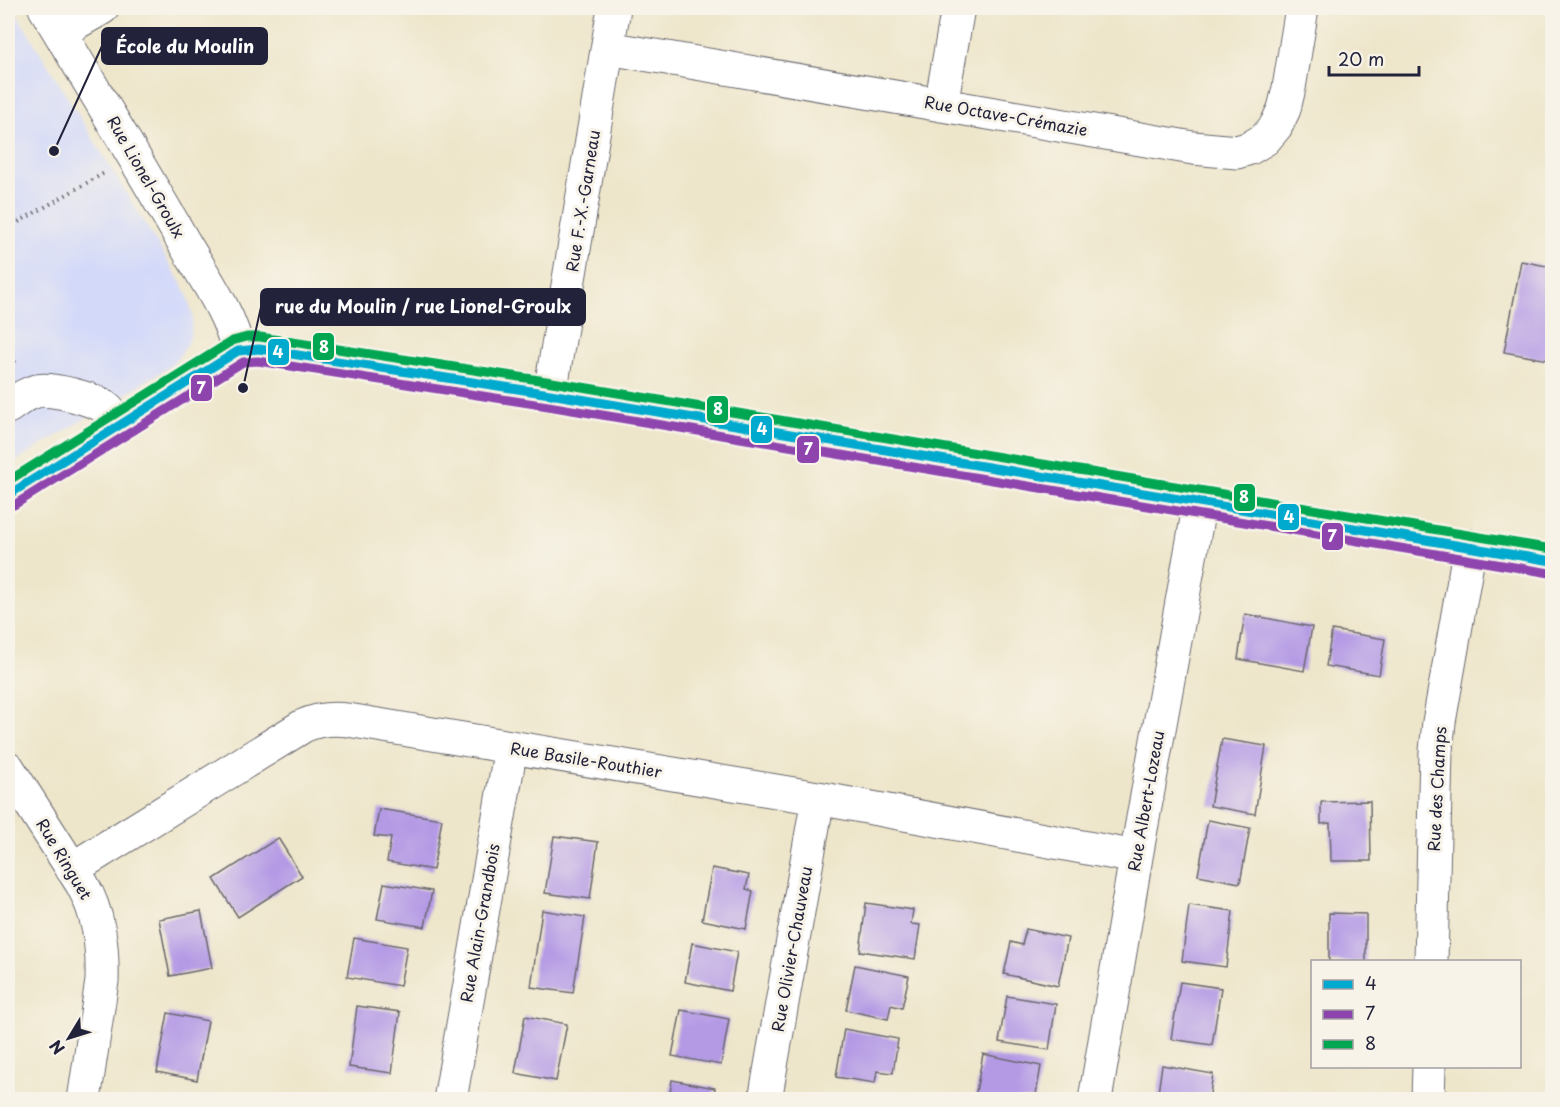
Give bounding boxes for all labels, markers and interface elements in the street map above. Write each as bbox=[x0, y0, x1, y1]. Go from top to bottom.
callout: École du Moulin bbox=[102, 28, 267, 64]
text: École du Moulin bbox=[116, 32, 254, 59]
scale bar bbox=[1329, 39, 1419, 77]
text: 20 m bbox=[1338, 45, 1384, 72]
street label: Rue Octave-Crémazie bbox=[923, 89, 1090, 141]
street label: Rue Lionel-Groulx bbox=[102, 111, 192, 242]
street label: Rue F.-X.-Garneau bbox=[559, 128, 605, 274]
callout: rue du Moulin / rue Lionel-Groulx bbox=[261, 289, 585, 325]
text: rue du Moulin / rue Lionel-Groulx bbox=[275, 292, 571, 319]
line badge: 8 bbox=[312, 332, 335, 361]
text: 8 bbox=[319, 334, 329, 358]
line badge: 4 bbox=[267, 338, 290, 366]
text: 4 bbox=[273, 339, 284, 363]
line badge: 7 bbox=[190, 374, 213, 402]
text: 7 bbox=[196, 375, 206, 399]
line badge: 8 bbox=[706, 395, 729, 424]
text: 8 bbox=[713, 396, 723, 420]
line badge: 4 bbox=[750, 415, 773, 444]
text: 4 bbox=[757, 416, 768, 440]
line badge: 7 bbox=[796, 435, 820, 464]
text: 7 bbox=[803, 436, 813, 460]
line badge: 8 bbox=[1233, 483, 1256, 512]
text: 8 bbox=[1239, 484, 1249, 508]
line badge: 4 bbox=[1277, 503, 1300, 531]
text: 4 bbox=[1284, 504, 1295, 528]
line badge: 7 bbox=[1321, 522, 1344, 551]
text: 7 bbox=[1327, 523, 1337, 547]
street label: Rue des Champs bbox=[1421, 726, 1451, 852]
street label: Rue Albert-Lozeau bbox=[1121, 728, 1169, 873]
street label: Rue Basile-Routhier bbox=[509, 735, 664, 783]
street label: Rue Ringuet bbox=[31, 813, 99, 904]
street label: Rue Alain-Grandbois bbox=[453, 842, 505, 1004]
street label: Rue Olivier-Chauveau bbox=[765, 864, 817, 1034]
legend bbox=[1311, 960, 1521, 1068]
text: 4 bbox=[1365, 969, 1377, 996]
text: 7 bbox=[1365, 999, 1375, 1026]
north arrow bbox=[39, 1008, 99, 1068]
text: 8 bbox=[1365, 1029, 1376, 1056]
text: N bbox=[43, 1035, 70, 1060]

